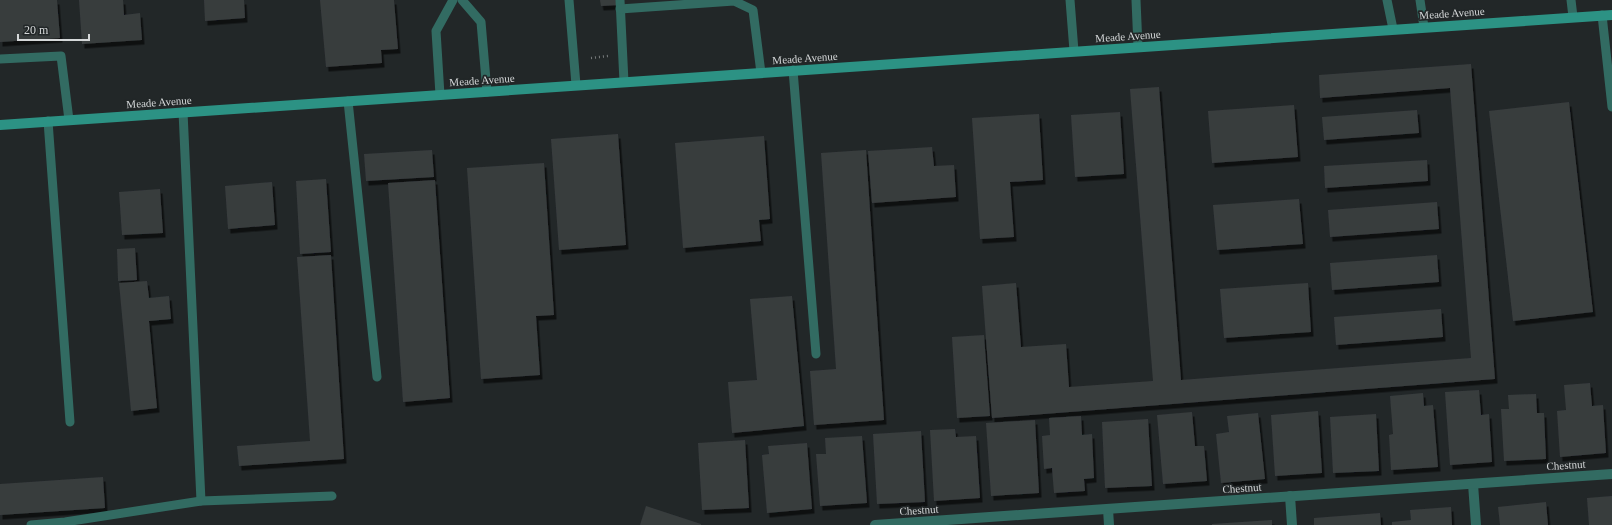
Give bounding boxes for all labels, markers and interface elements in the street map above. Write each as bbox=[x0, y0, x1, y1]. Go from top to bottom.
street label: Meade Avenue bbox=[1419, 5, 1485, 21]
scale bar bbox=[18, 16, 89, 42]
text: 20 m bbox=[24, 23, 49, 37]
street label: Meade Avenue bbox=[1095, 28, 1161, 44]
street label: Meade Avenue bbox=[772, 50, 838, 66]
street label: Meade Avenue bbox=[449, 72, 515, 88]
street label: Meade Avenue bbox=[126, 94, 192, 110]
street label: Chestnut bbox=[1546, 458, 1586, 472]
street label: Chestnut bbox=[1222, 481, 1262, 495]
street label: Chestnut bbox=[899, 503, 939, 517]

